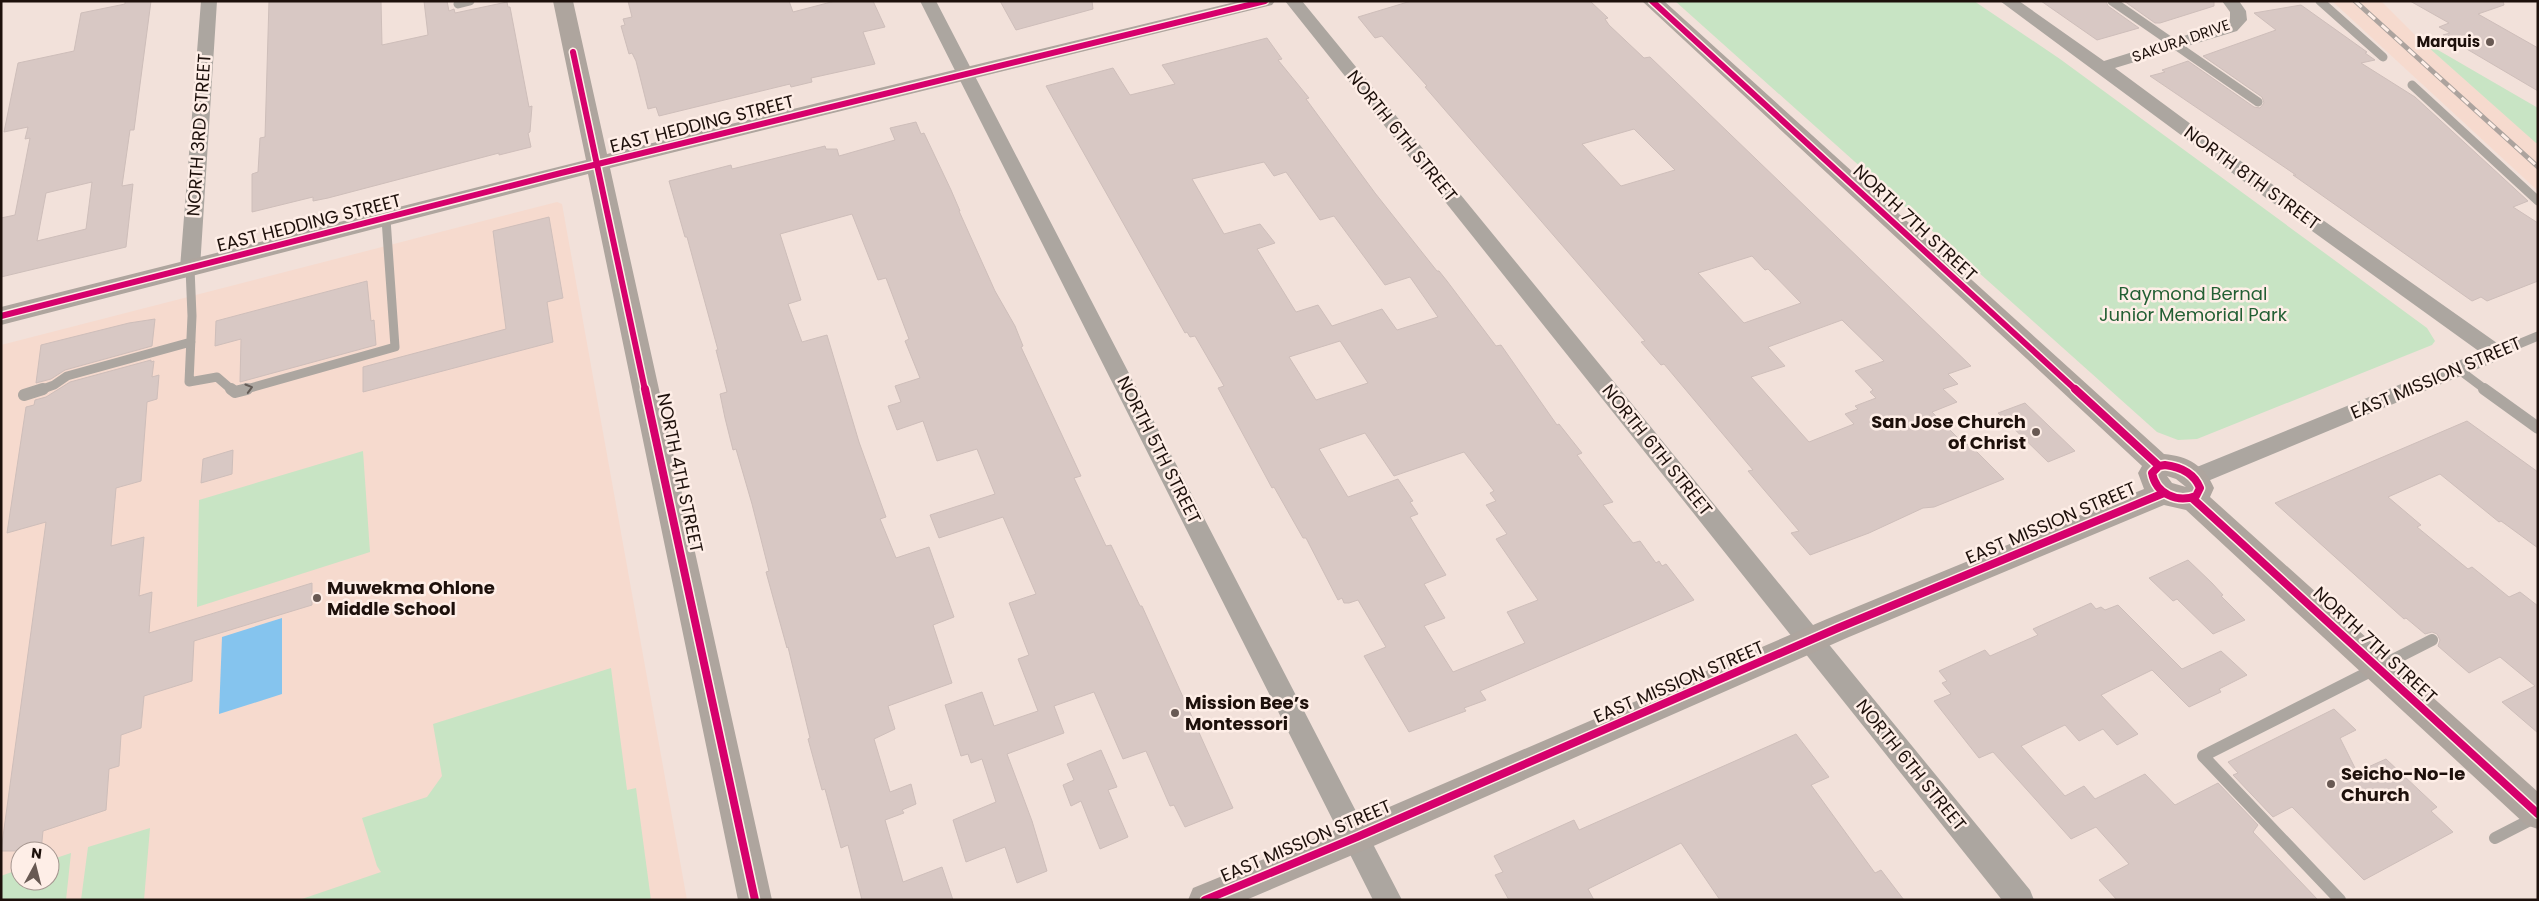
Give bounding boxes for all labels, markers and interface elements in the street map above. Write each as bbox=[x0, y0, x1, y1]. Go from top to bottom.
street label: SAKURA DRIVE bbox=[2129, 14, 2233, 67]
place label: Marquis bbox=[2417, 31, 2480, 52]
marker: Marquis bbox=[2484, 36, 2496, 48]
street label: NORTH 3RD STREET bbox=[180, 52, 217, 217]
street label: NORTH 6TH STREET bbox=[1341, 65, 1463, 207]
street label: EAST HEDDING STREET bbox=[607, 88, 797, 159]
street label: NORTH 8TH STREET bbox=[2179, 120, 2326, 236]
street label: NORTH 7TH STREET bbox=[1848, 159, 1983, 287]
street label: EAST HEDDING STREET bbox=[214, 187, 404, 258]
park label: Raymond Bernal Junior Memorial Park bbox=[2099, 281, 2288, 327]
street label: EAST MISSION STREET bbox=[2347, 330, 2525, 425]
street label: NORTH 5TH STREET bbox=[1111, 372, 1208, 528]
street label: NORTH 6TH STREET bbox=[1596, 379, 1718, 521]
one-way arrow bbox=[244, 384, 253, 394]
street label: NORTH 4TH STREET bbox=[651, 391, 710, 555]
place label: San Jose Church of Christ bbox=[1871, 409, 2026, 455]
marker: San Jose Church of Christ bbox=[2030, 426, 2042, 438]
street label: EAST MISSION STREET bbox=[1962, 475, 2140, 570]
place label: Muwekma Ohlone Middle School bbox=[327, 575, 495, 621]
street label: NORTH 7TH STREET bbox=[2308, 581, 2443, 709]
marker: Muwekma Ohlone Middle School bbox=[311, 592, 323, 604]
street label: EAST MISSION STREET bbox=[1590, 634, 1768, 729]
place label: Mission Bee’s Montessori bbox=[1185, 690, 1309, 736]
street label: NORTH 6TH STREET bbox=[1850, 694, 1972, 836]
marker: Mission Bee’s Montessori bbox=[1169, 707, 1181, 719]
place label: Seicho-No-Ie Church bbox=[2341, 761, 2465, 807]
marker: Seicho-No-Ie Church bbox=[2325, 778, 2337, 790]
street label: EAST MISSION STREET bbox=[1217, 793, 1395, 888]
north arrow bbox=[10, 841, 60, 891]
text: N bbox=[30, 843, 43, 864]

